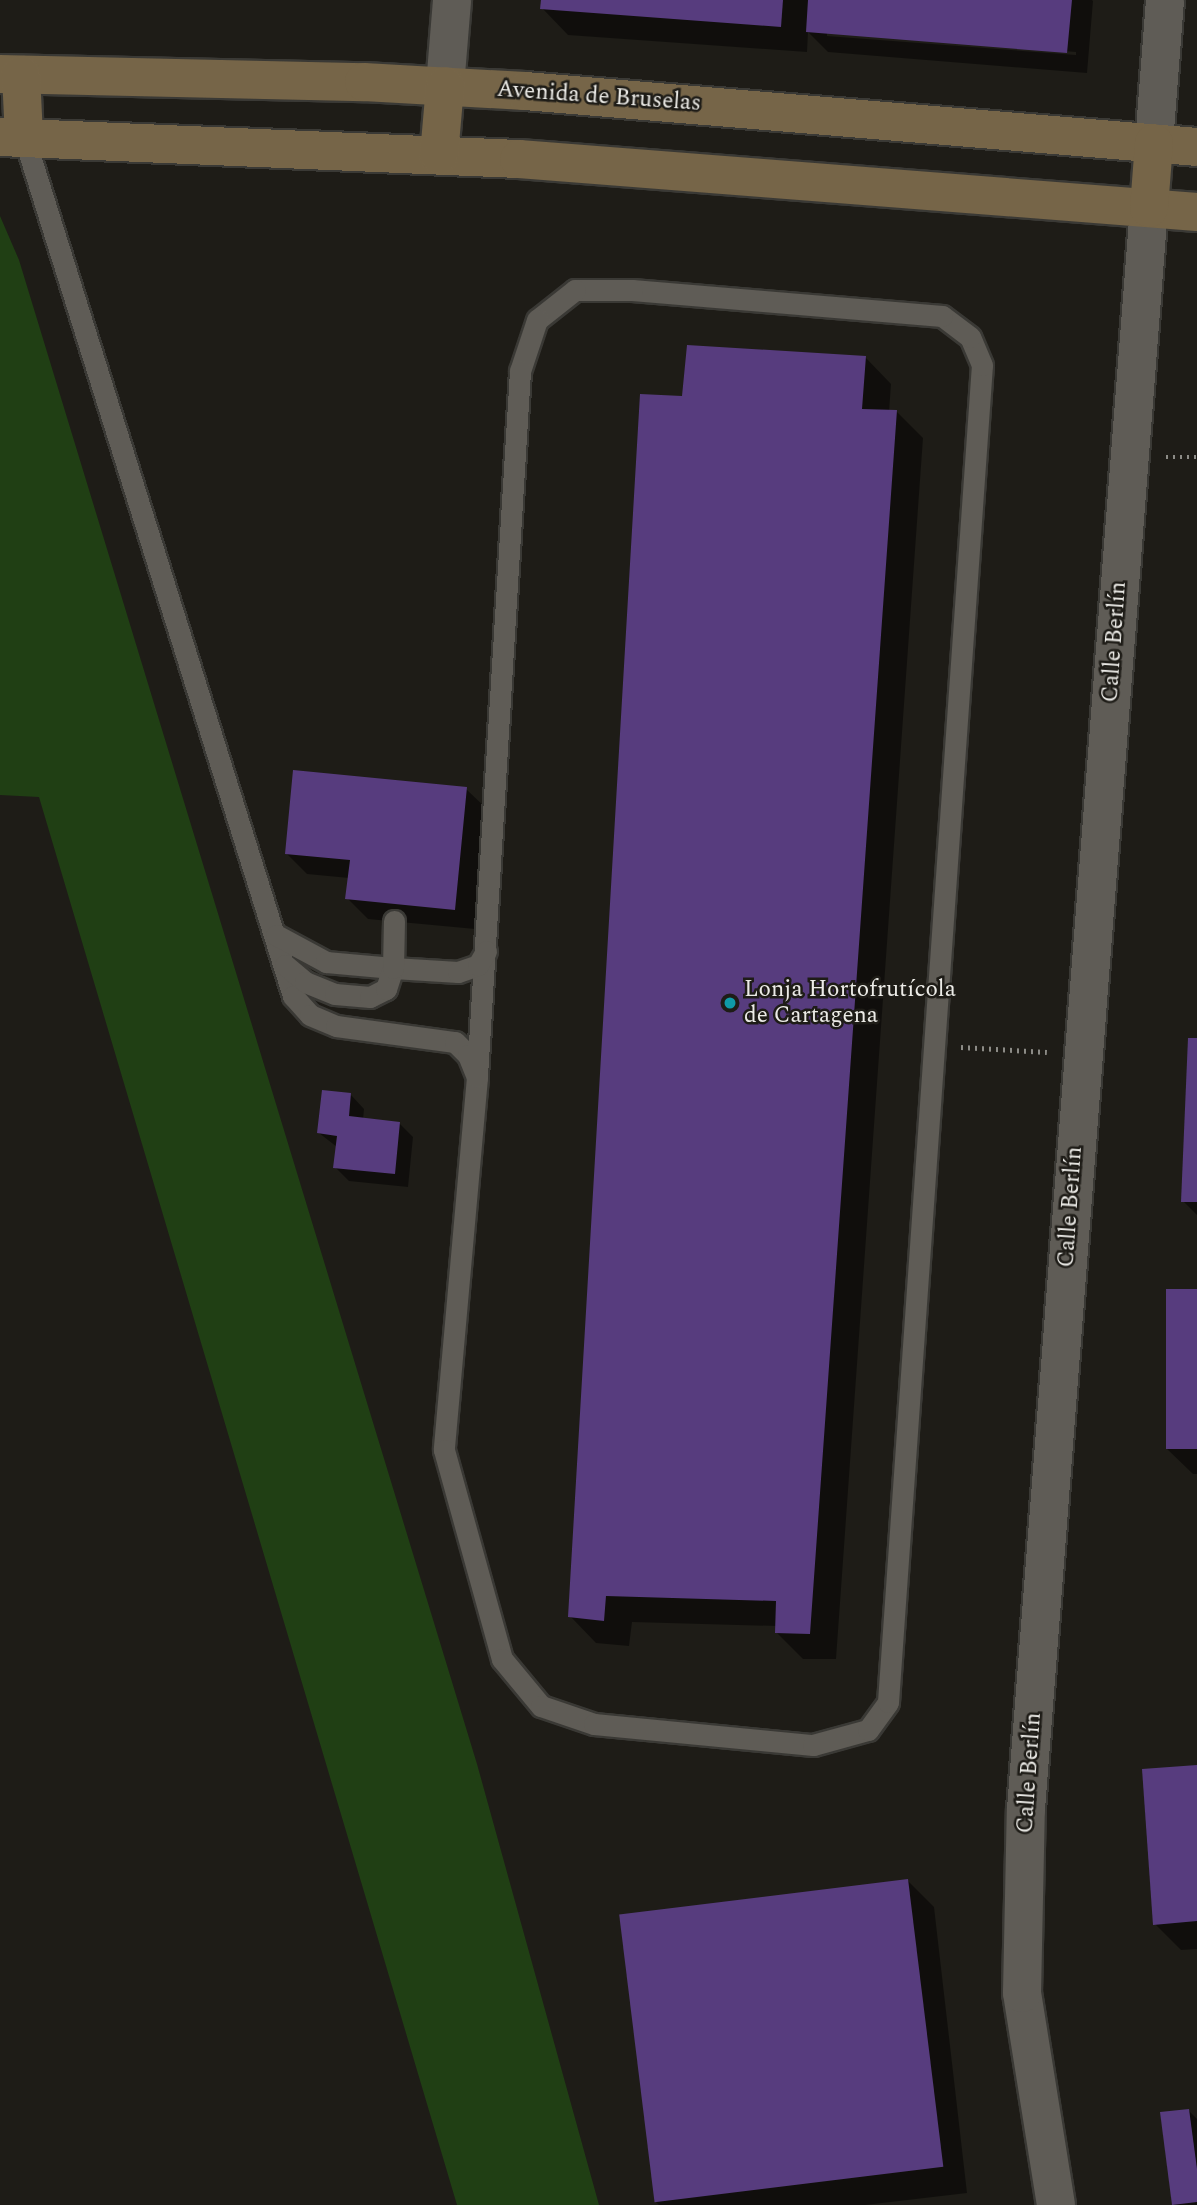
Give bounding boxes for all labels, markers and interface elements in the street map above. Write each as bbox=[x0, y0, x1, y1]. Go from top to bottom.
street label: Avenida de Bruselas bbox=[496, 76, 702, 118]
street label: Calle Berlín bbox=[1097, 581, 1133, 703]
place label: Lonja Hortofrutícola de Cartagena bbox=[744, 976, 956, 1030]
marker: Lonja Hortofrutícola de Cartagena bbox=[722, 995, 738, 1011]
street label: Calle Berlín bbox=[1053, 1146, 1089, 1268]
street label: Calle Berlín bbox=[1012, 1712, 1048, 1834]

